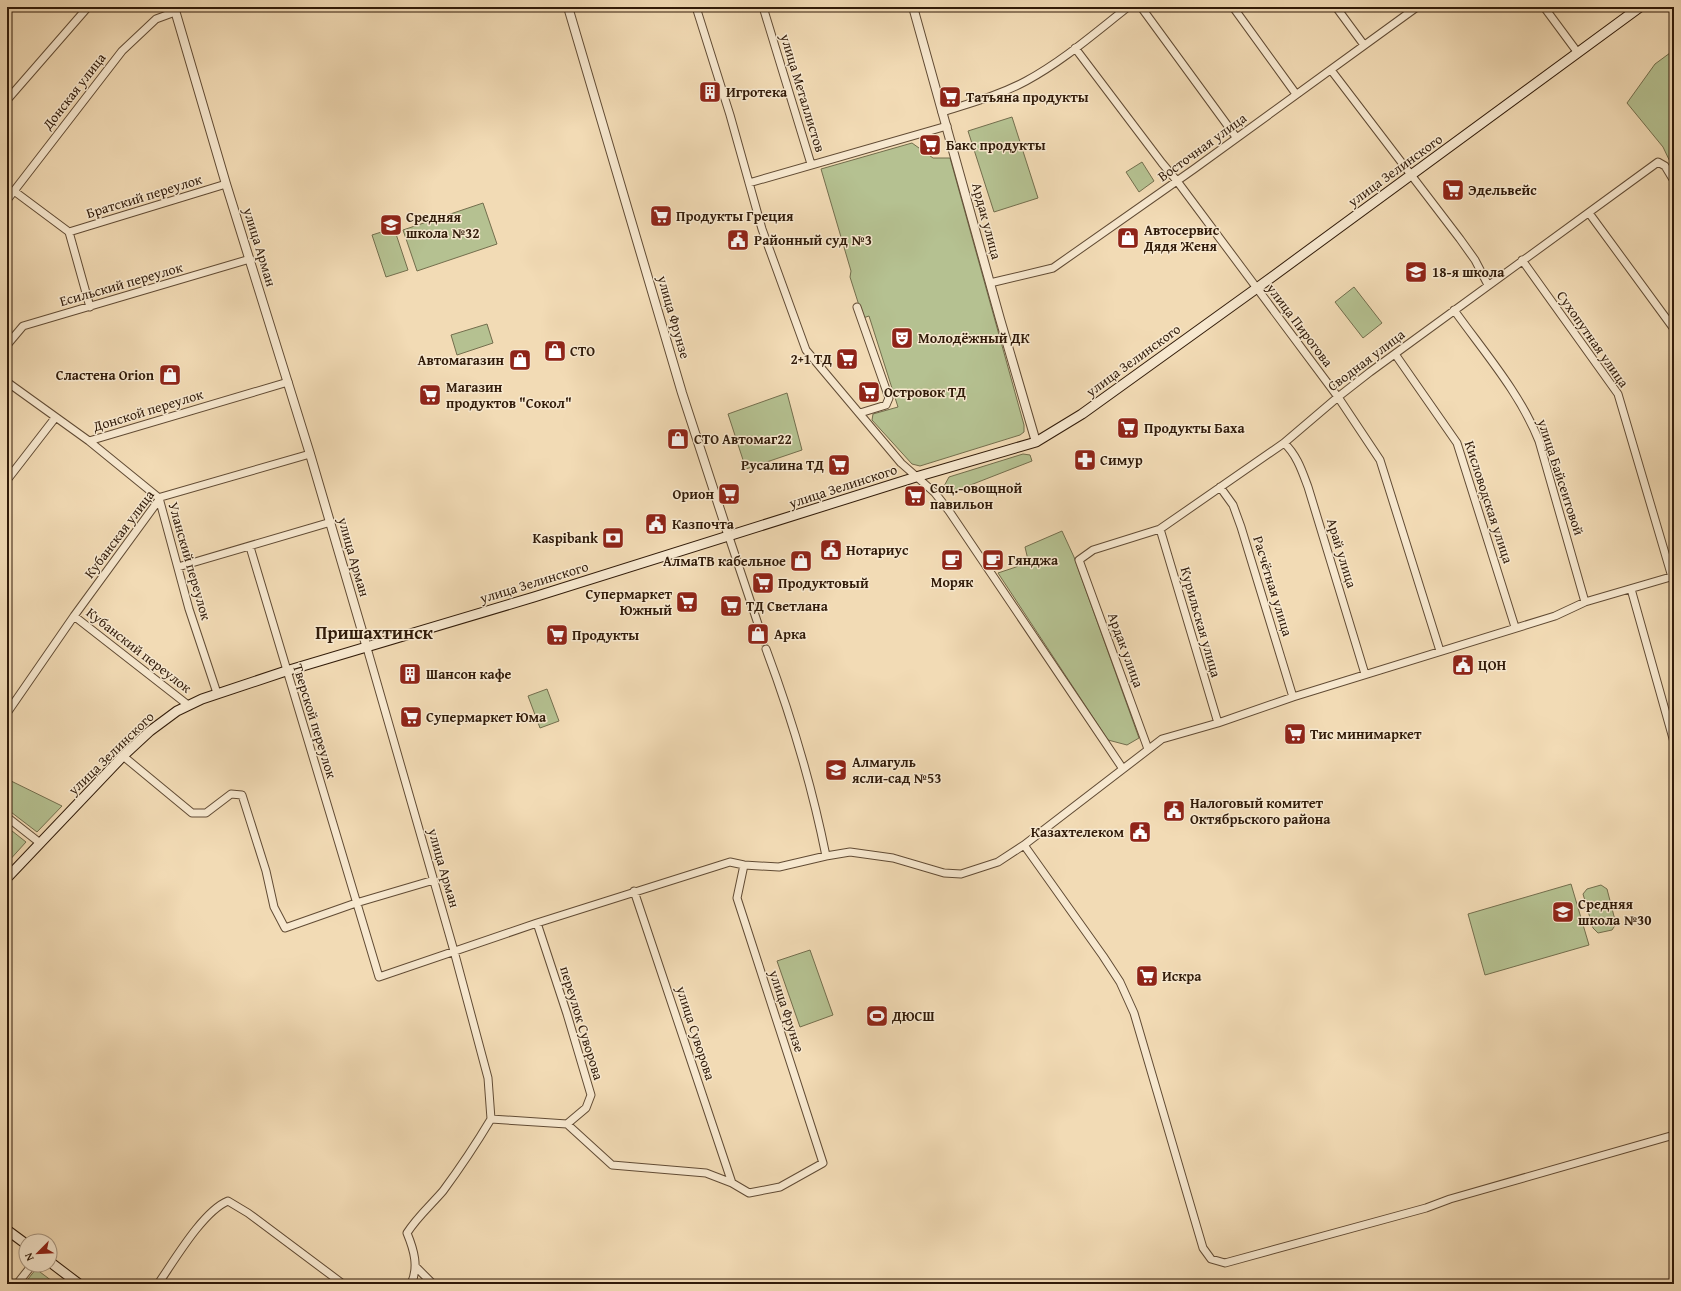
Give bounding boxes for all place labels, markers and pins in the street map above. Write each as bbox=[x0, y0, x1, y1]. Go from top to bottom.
building icon: Игротека bbox=[697, 79, 723, 105]
place label: Игротека bbox=[726, 82, 788, 102]
supermarket icon: Татьяна продукты bbox=[937, 84, 963, 110]
place label: Татьяна продукты bbox=[966, 87, 1089, 107]
supermarket icon: Бакс продукты bbox=[917, 132, 943, 158]
place label: Бакс продукты bbox=[946, 135, 1046, 155]
supermarket icon: Эдельвейс bbox=[1440, 177, 1466, 203]
place label: Эдельвейс bbox=[1468, 180, 1537, 200]
supermarket icon: Продукты Греция bbox=[648, 203, 674, 229]
place label: Продукты Греция bbox=[676, 206, 794, 226]
place label: Средняя школа №32 bbox=[406, 207, 480, 243]
school or university icon: Средняя школа №32 bbox=[378, 212, 404, 238]
place label: Автосервис Дядя Женя bbox=[1143, 220, 1220, 256]
shop icon: Автосервис Дядя Женя bbox=[1115, 225, 1141, 251]
public building icon: Районный суд №3 bbox=[725, 227, 751, 253]
place label: Районный суд №3 bbox=[754, 230, 872, 250]
school or university icon: 18-я школа bbox=[1403, 259, 1429, 285]
place label: 18-я школа bbox=[1432, 262, 1505, 282]
theatre icon: Молодёжный ДК bbox=[889, 325, 915, 351]
place label: Молодёжный ДК bbox=[918, 328, 1030, 348]
shop icon: СТО bbox=[542, 338, 568, 364]
place label: СТО bbox=[570, 341, 595, 361]
supermarket icon: 2+1 ТД bbox=[834, 346, 860, 372]
shop icon: Автомагазин bbox=[507, 347, 533, 373]
place label: 2+1 ТД bbox=[790, 349, 832, 369]
place label: Автомагазин bbox=[418, 350, 504, 370]
shop icon: Сластена Orion bbox=[157, 362, 183, 388]
place label: Сластена Orion bbox=[56, 365, 155, 385]
place label: Магазин продуктов "Сокол" bbox=[446, 377, 572, 413]
supermarket icon: Островок ТД bbox=[856, 379, 882, 405]
supermarket icon: Магазин продуктов "Сокол" bbox=[417, 382, 443, 408]
place label: Островок ТД bbox=[884, 382, 966, 402]
supermarket icon: Продукты Баха bbox=[1115, 415, 1141, 441]
place label: Продукты Баха bbox=[1144, 418, 1245, 438]
shop icon: СТО Автомаг22 bbox=[665, 426, 691, 452]
place label: СТО Автомаг22 bbox=[694, 429, 792, 449]
pharmacy icon: Симур bbox=[1072, 447, 1098, 473]
place label: Симур bbox=[1100, 450, 1143, 470]
supermarket icon: Русалина ТД bbox=[826, 452, 852, 478]
place label: Русалина ТД bbox=[741, 455, 824, 475]
place label: Соц.-овощной павильон bbox=[930, 478, 1022, 514]
supermarket icon: Орион bbox=[716, 481, 742, 507]
supermarket icon: Соц.-овощной павильон bbox=[902, 483, 928, 509]
place label: Орион bbox=[672, 484, 714, 504]
public building icon: Казпочта bbox=[643, 511, 669, 537]
place label: Казпочта bbox=[672, 514, 735, 534]
bank icon: Kaspibank bbox=[600, 525, 626, 551]
place label: Kaspibank bbox=[533, 528, 599, 548]
public building icon: Нотариус bbox=[818, 537, 844, 563]
place label: Нотариус bbox=[846, 540, 909, 560]
cafe icon: Моряк bbox=[939, 547, 965, 573]
cafe icon: Гянджа bbox=[980, 547, 1006, 573]
shop icon: АлмаТВ кабельное bbox=[788, 548, 814, 574]
place label: Гянджа bbox=[1008, 550, 1059, 570]
place label: АлмаТВ кабельное bbox=[663, 551, 786, 571]
supermarket icon: Продуктовый bbox=[750, 570, 776, 596]
place label: Моряк bbox=[931, 572, 974, 592]
place label: Продуктовый bbox=[778, 573, 869, 593]
place label: Супермаркет Южный bbox=[585, 584, 673, 620]
supermarket icon: Супермаркет Южный bbox=[674, 589, 700, 615]
supermarket icon: ТД Светлана bbox=[718, 593, 744, 619]
place label: ТД Светлана bbox=[746, 596, 829, 616]
shop icon: Арка bbox=[745, 621, 771, 647]
supermarket icon: Продукты bbox=[544, 622, 570, 648]
place label: Арка bbox=[774, 624, 807, 644]
place label: Продукты bbox=[572, 625, 639, 645]
public building icon: ЦОН bbox=[1450, 652, 1476, 678]
place label: ЦОН bbox=[1478, 655, 1506, 675]
building icon: Шансон кафе bbox=[397, 661, 423, 687]
place label: Шансон кафе bbox=[426, 664, 512, 684]
supermarket icon: Супермаркет Юма bbox=[398, 704, 424, 730]
place label: Супермаркет Юма bbox=[426, 707, 547, 727]
supermarket icon: Тис минимаркет bbox=[1282, 721, 1308, 747]
place label: Тис минимаркет bbox=[1310, 724, 1422, 744]
place label: Алмагуль ясли-сад №53 bbox=[851, 752, 942, 788]
school or university icon: Алмагуль ясли-сад №53 bbox=[823, 757, 849, 783]
place label: Налоговый комитет Октябрьского района bbox=[1190, 793, 1331, 829]
public building icon: Налоговый комитет Октябрьского района bbox=[1161, 798, 1187, 824]
public building icon: Казахтелеком bbox=[1127, 819, 1153, 845]
place label: Казахтелеком bbox=[1031, 822, 1124, 842]
place label: Средняя школа №30 bbox=[1578, 894, 1652, 930]
school or university icon: Средняя школа №30 bbox=[1550, 899, 1576, 925]
supermarket icon: Искра bbox=[1134, 963, 1160, 989]
place label: Искра bbox=[1162, 966, 1202, 986]
sports icon: ДЮСШ bbox=[864, 1003, 890, 1029]
place label: ДЮСШ bbox=[891, 1006, 935, 1026]

